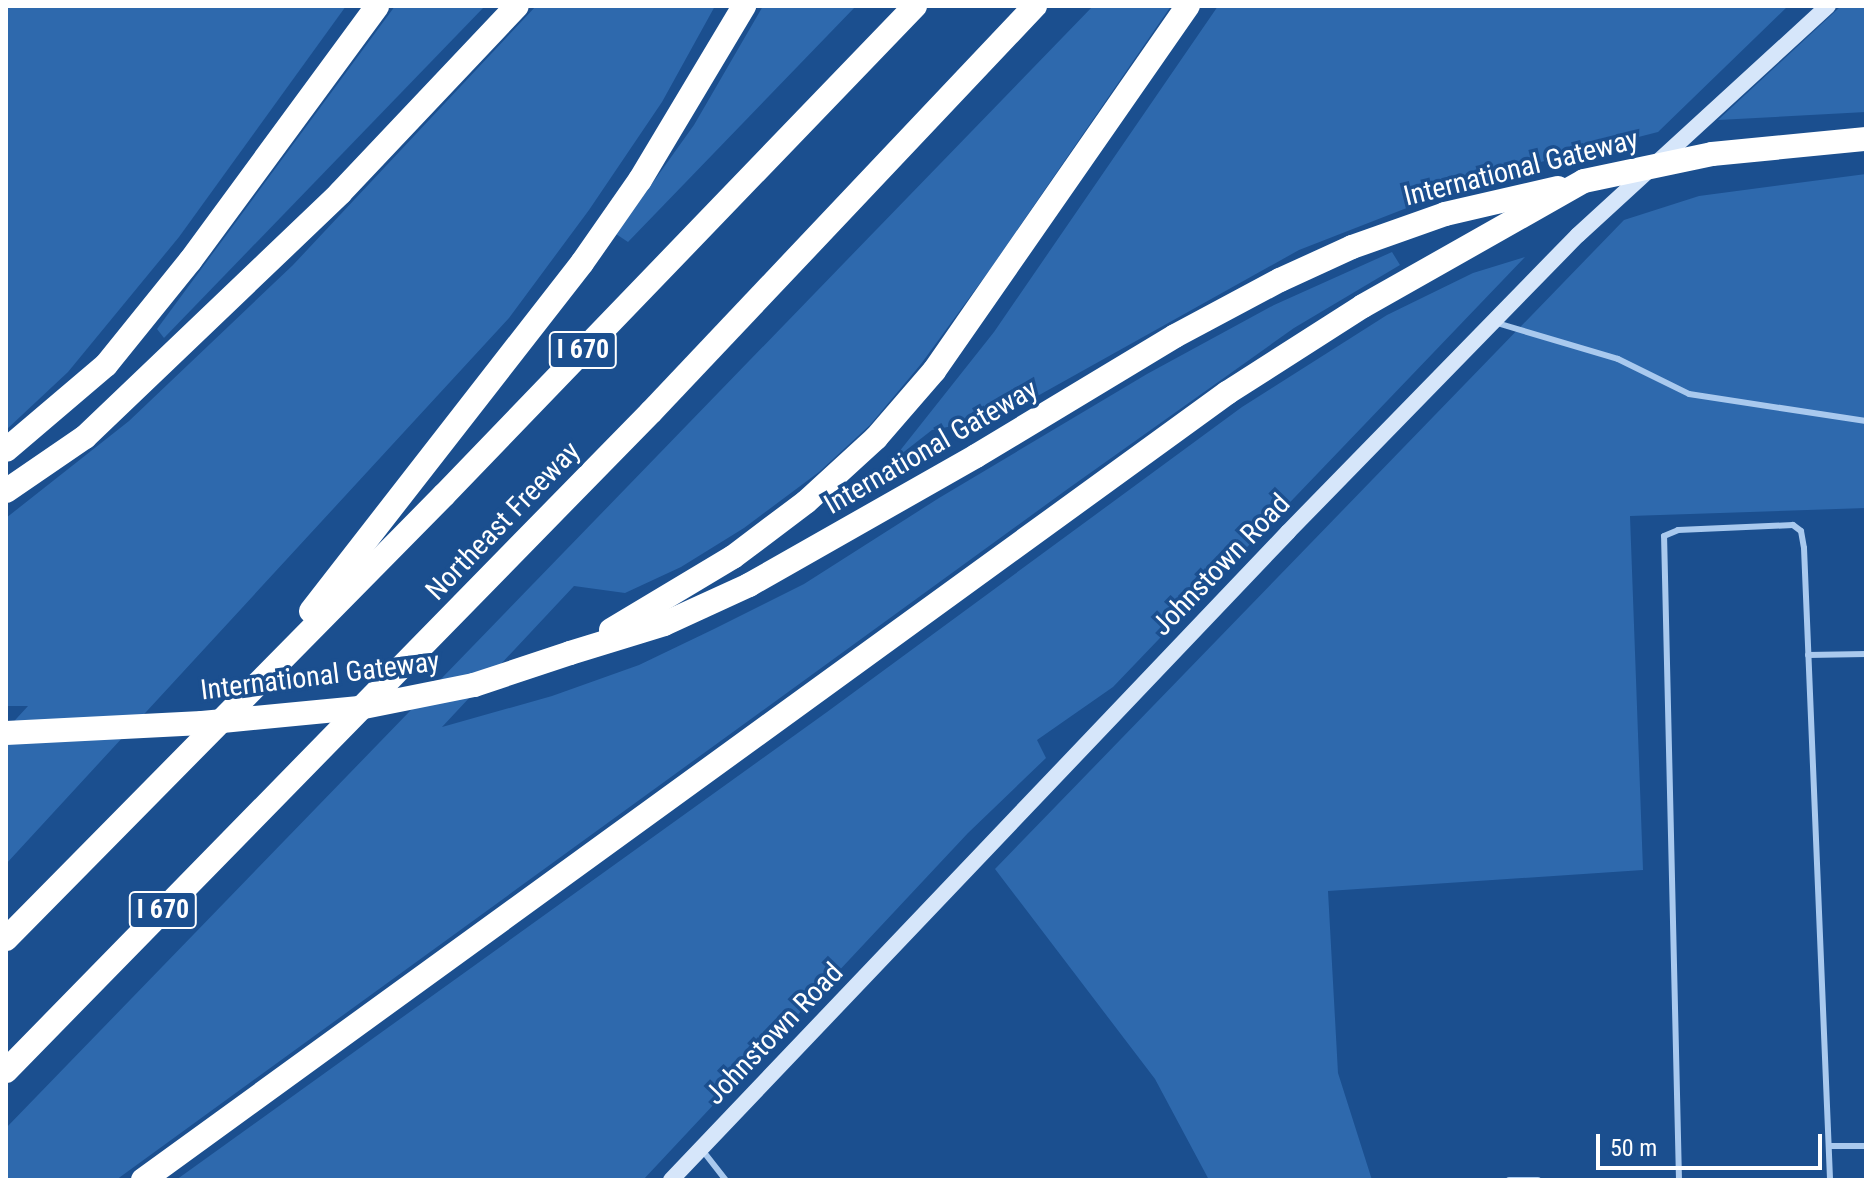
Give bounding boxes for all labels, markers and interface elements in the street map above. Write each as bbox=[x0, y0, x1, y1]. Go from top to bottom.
street label: International Gateway bbox=[1400, 123, 1642, 213]
road number: I 670 bbox=[547, 328, 619, 372]
street label: International Gateway bbox=[818, 372, 1044, 522]
street label: Northeast Freeway bbox=[419, 435, 587, 607]
street label: Johnstown Road bbox=[1145, 487, 1297, 643]
street label: International Gateway bbox=[199, 645, 441, 707]
road number: I 670 bbox=[127, 888, 199, 932]
street label: Johnstown Road bbox=[698, 956, 850, 1112]
scale bar bbox=[1600, 1118, 1826, 1168]
text: 50 m bbox=[1610, 1134, 1657, 1162]

